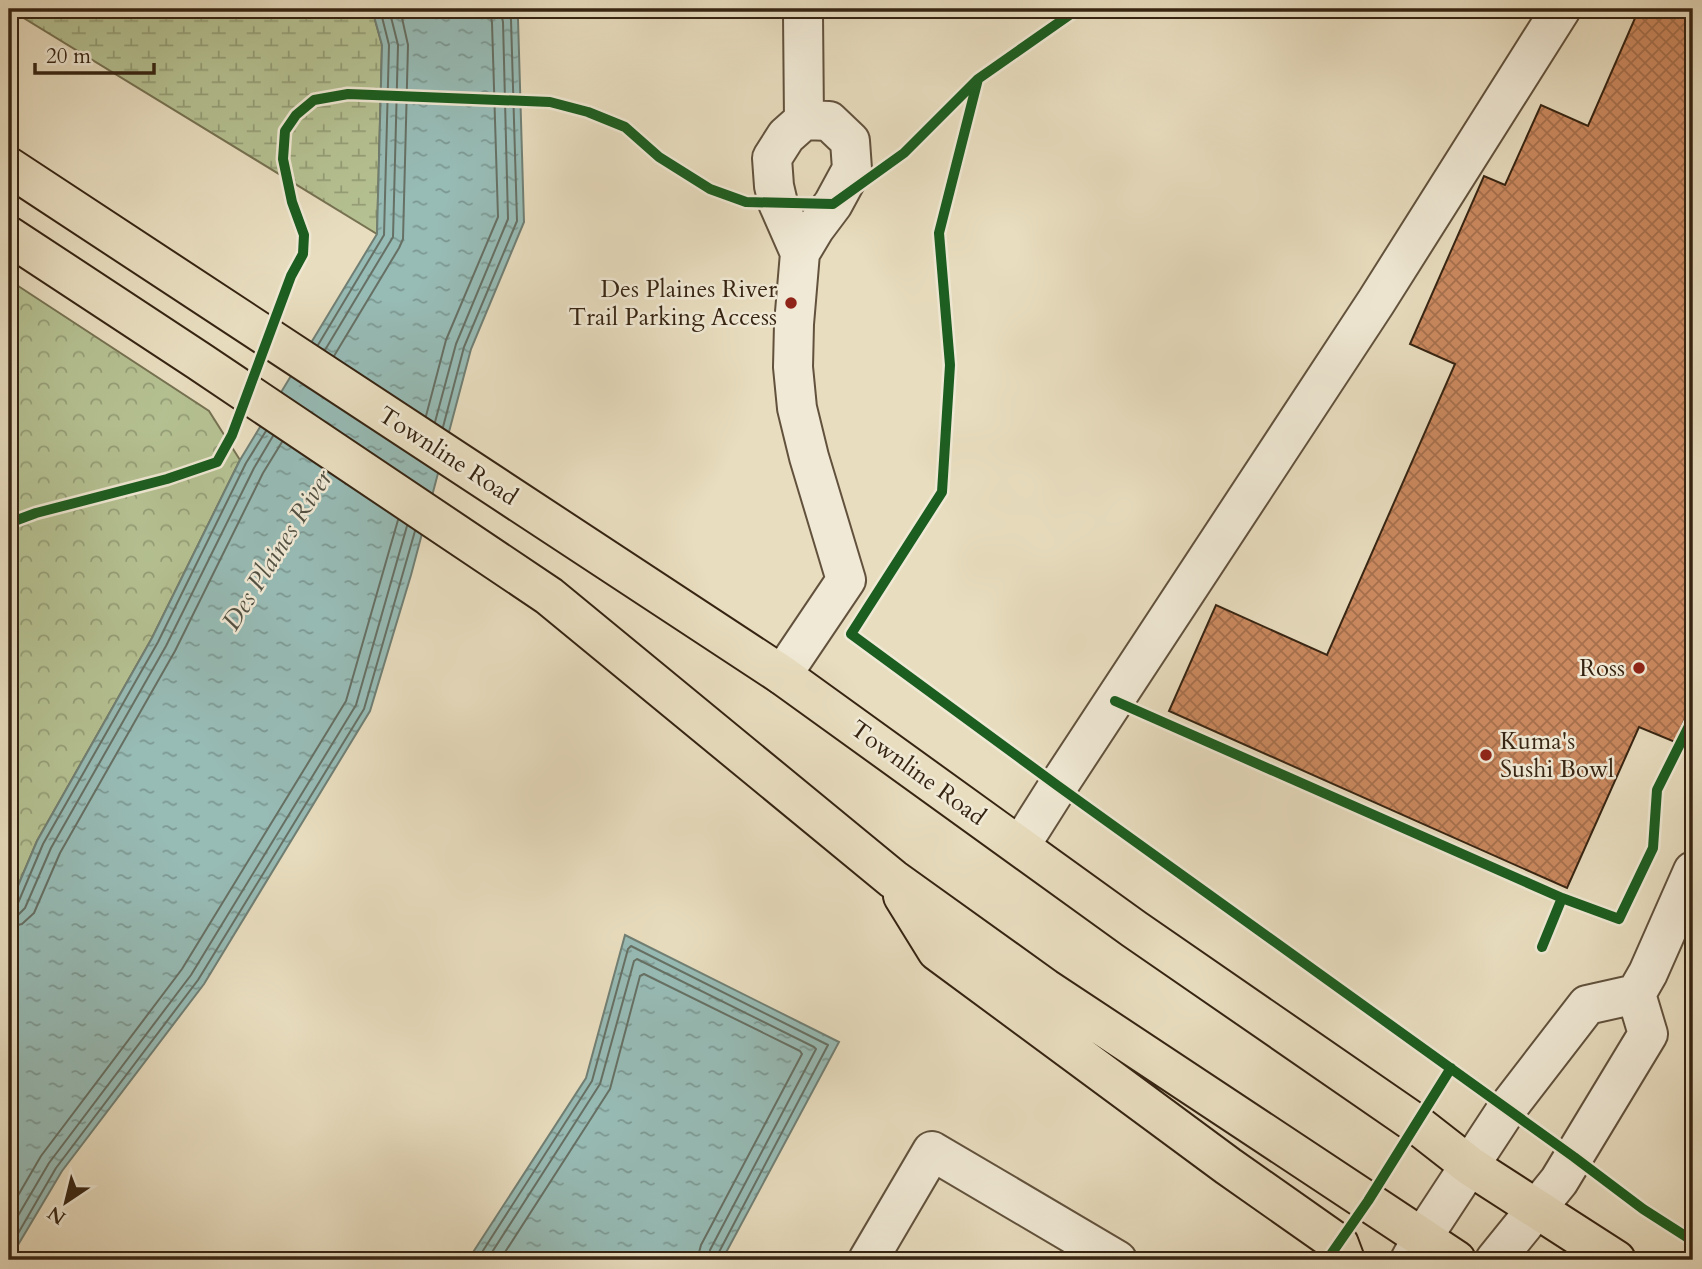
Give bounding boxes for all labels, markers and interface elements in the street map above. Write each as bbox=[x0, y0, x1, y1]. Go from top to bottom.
scale bar bbox=[35, 32, 154, 76]
text: 20 m bbox=[46, 42, 91, 71]
place label: Des Plaines River Trail Parking Access bbox=[569, 273, 777, 334]
marker: Des Plaines River Trail Parking Access bbox=[783, 295, 799, 311]
street label: Townline Road bbox=[372, 399, 524, 514]
water label: Des Plaines River bbox=[214, 462, 341, 637]
place label: Ross bbox=[1579, 652, 1625, 685]
marker: Ross bbox=[1631, 660, 1647, 676]
street label: Townline Road bbox=[844, 713, 993, 834]
place label: Kuma's Sushi Bowl bbox=[1500, 725, 1614, 786]
marker: Kuma's Sushi Bowl bbox=[1478, 747, 1494, 763]
north arrow bbox=[32, 1168, 102, 1238]
text: N bbox=[42, 1199, 71, 1230]

